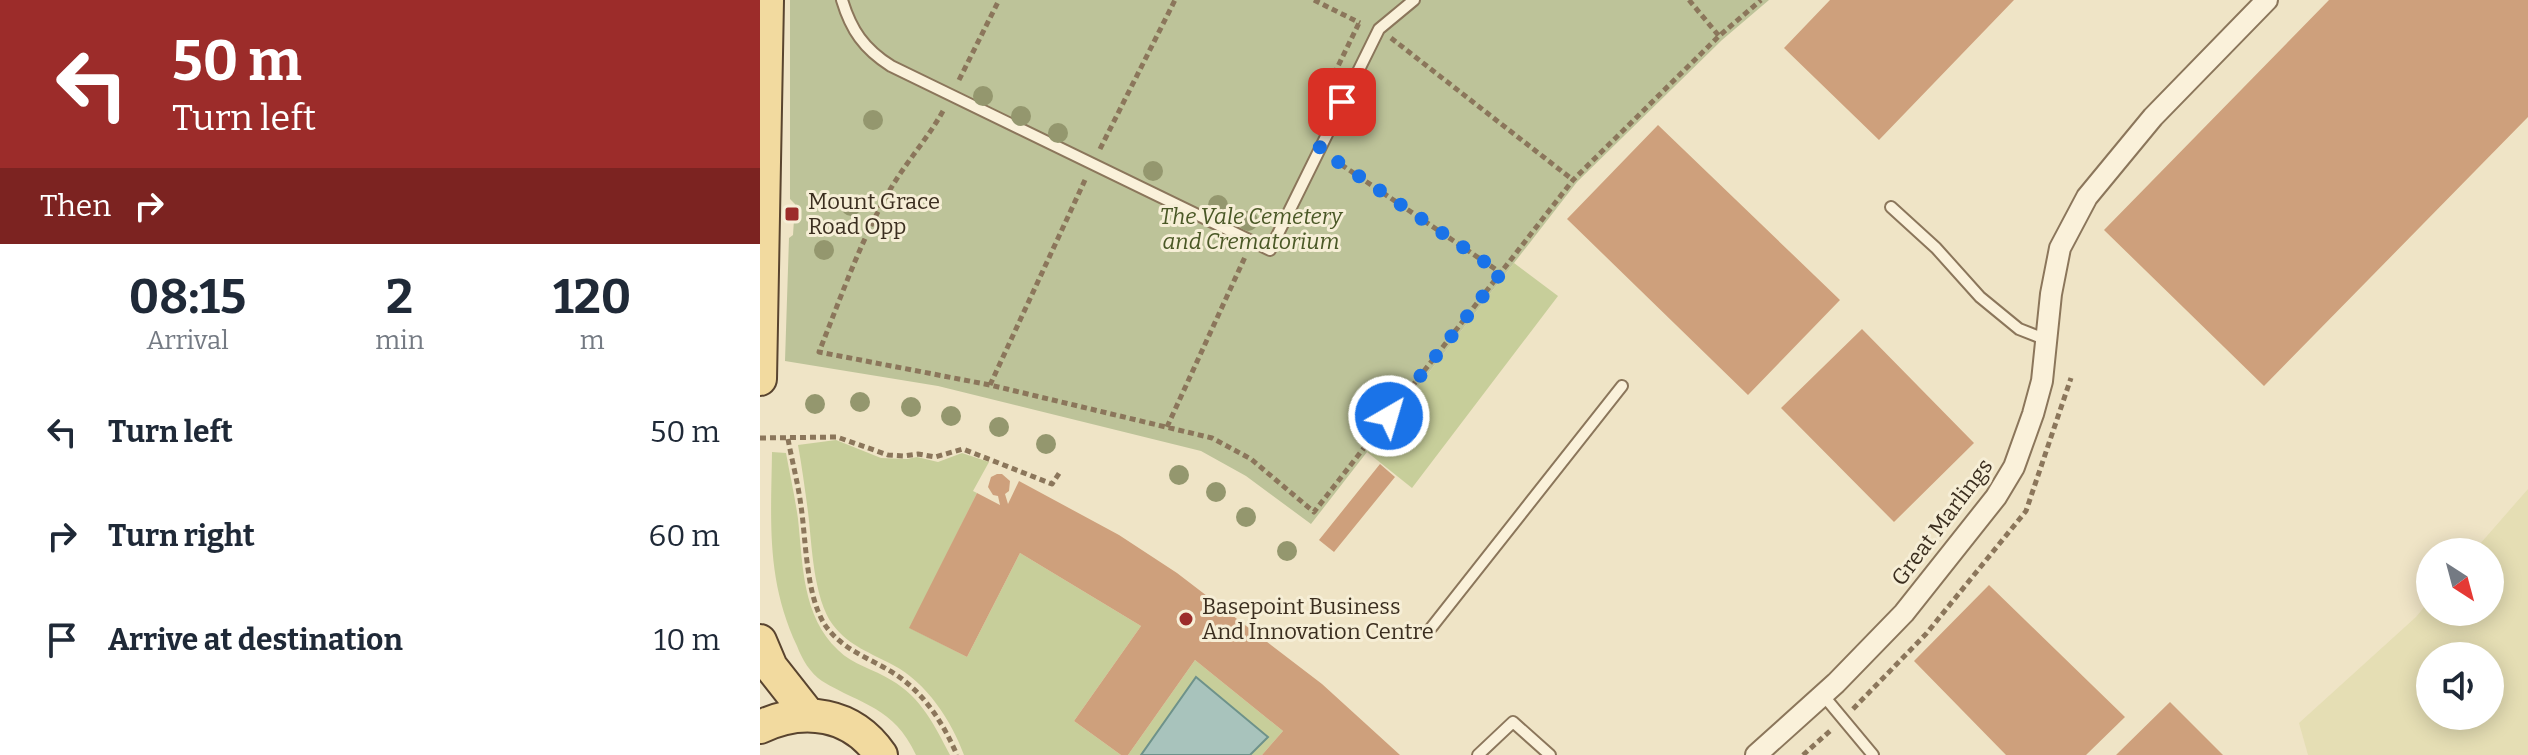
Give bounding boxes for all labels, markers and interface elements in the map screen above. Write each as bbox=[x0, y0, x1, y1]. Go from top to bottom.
text: 50 m bbox=[172, 28, 302, 95]
icon: left bbox=[40, 32, 144, 136]
pin bbox=[1308, 68, 1376, 136]
icon: arrive bbox=[1320, 80, 1364, 124]
text: Turn left bbox=[172, 96, 316, 140]
icon: right bbox=[127, 184, 171, 228]
text: Then bbox=[40, 188, 111, 224]
place label: Mount Grace Road Opp bbox=[808, 188, 940, 240]
park label: The Vale Cemetery and Crematorium bbox=[1160, 203, 1344, 255]
marker: Mount Grace Road Opp bbox=[783, 205, 801, 223]
text: 08:15 bbox=[129, 268, 246, 326]
text: 2 bbox=[386, 268, 413, 326]
text: 120 bbox=[553, 268, 631, 326]
text: Arrival bbox=[146, 325, 229, 356]
text: min bbox=[375, 325, 424, 356]
text: m bbox=[580, 325, 604, 356]
position arrow bbox=[1347, 374, 1431, 458]
icon: left bbox=[40, 410, 84, 454]
text: Turn left bbox=[108, 414, 233, 450]
text: 50 m bbox=[650, 414, 720, 450]
street label: Great Marlings bbox=[1886, 453, 1998, 591]
icon: right bbox=[40, 514, 84, 558]
text: Turn right bbox=[108, 518, 255, 554]
text: 60 m bbox=[649, 518, 720, 554]
north arrow bbox=[2416, 538, 2504, 626]
map controls bbox=[2416, 538, 2504, 730]
place label: Basepoint Business And Innovation Centre bbox=[1202, 593, 1434, 645]
marker: Basepoint Business And Innovation Centre bbox=[1177, 610, 1195, 628]
icon: arrive bbox=[40, 618, 84, 662]
text: Arrive at destination bbox=[108, 622, 403, 658]
text: 10 m bbox=[654, 622, 720, 658]
button: sound bbox=[2416, 642, 2504, 730]

